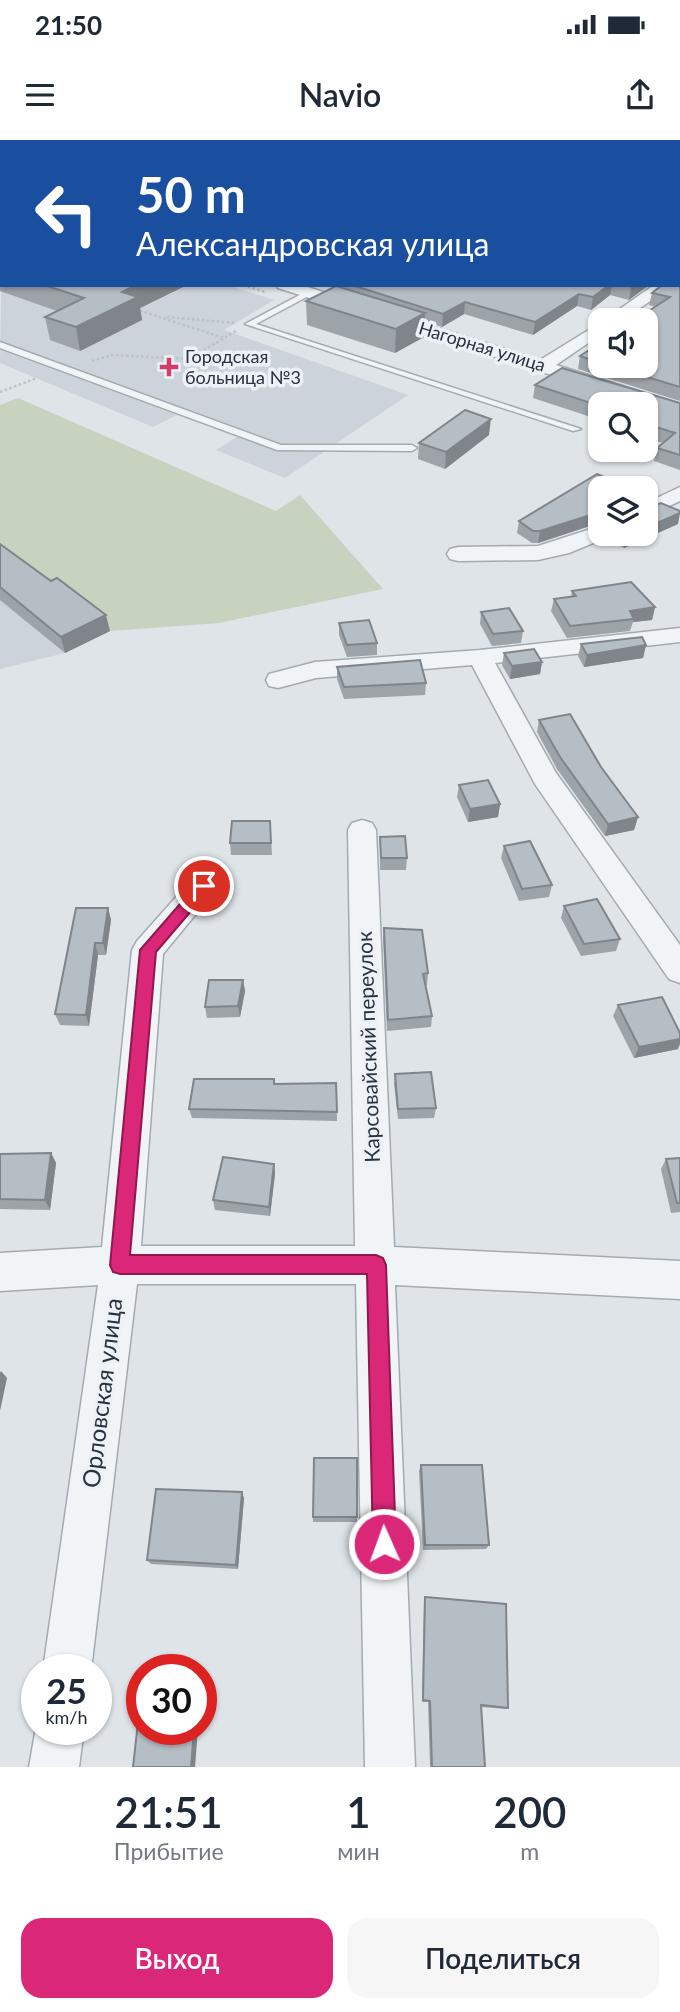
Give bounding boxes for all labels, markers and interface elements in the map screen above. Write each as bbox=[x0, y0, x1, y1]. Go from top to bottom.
text: 21:50 bbox=[35, 9, 102, 41]
text: Navio bbox=[299, 75, 381, 114]
icon: menu bbox=[21, 76, 59, 114]
icon: share bbox=[621, 76, 659, 114]
text: 50 m bbox=[136, 165, 246, 223]
icon: left bbox=[21, 168, 112, 259]
text: Александровская улица bbox=[136, 224, 489, 263]
map controls bbox=[588, 308, 658, 546]
button: sound bbox=[588, 308, 658, 378]
street label: Нагорная улица bbox=[416, 316, 548, 376]
place label: Городская больница №3 bbox=[185, 345, 301, 388]
marker: Городская больница №3 bbox=[159, 357, 179, 377]
button: search bbox=[588, 392, 658, 462]
button: layers bbox=[588, 476, 658, 546]
pin bbox=[174, 856, 234, 916]
icon: arrive bbox=[185, 867, 223, 905]
street label: Карсовайский переулок bbox=[351, 931, 384, 1163]
street label: Орловская улица bbox=[75, 1296, 128, 1489]
position arrow bbox=[347, 1507, 421, 1581]
speed limit sign: 30 bbox=[126, 1654, 217, 1745]
text: 25 bbox=[46, 1669, 87, 1711]
text: km/h bbox=[45, 1706, 88, 1728]
text: 21:51 bbox=[115, 1787, 223, 1837]
text: 1 bbox=[346, 1787, 371, 1837]
text: 200 bbox=[493, 1787, 566, 1837]
text: Прибытие bbox=[114, 1837, 224, 1865]
text: мин bbox=[337, 1837, 380, 1865]
text: m bbox=[520, 1837, 539, 1865]
button: Выход bbox=[21, 1918, 333, 1998]
button: Поделиться bbox=[347, 1918, 659, 1998]

